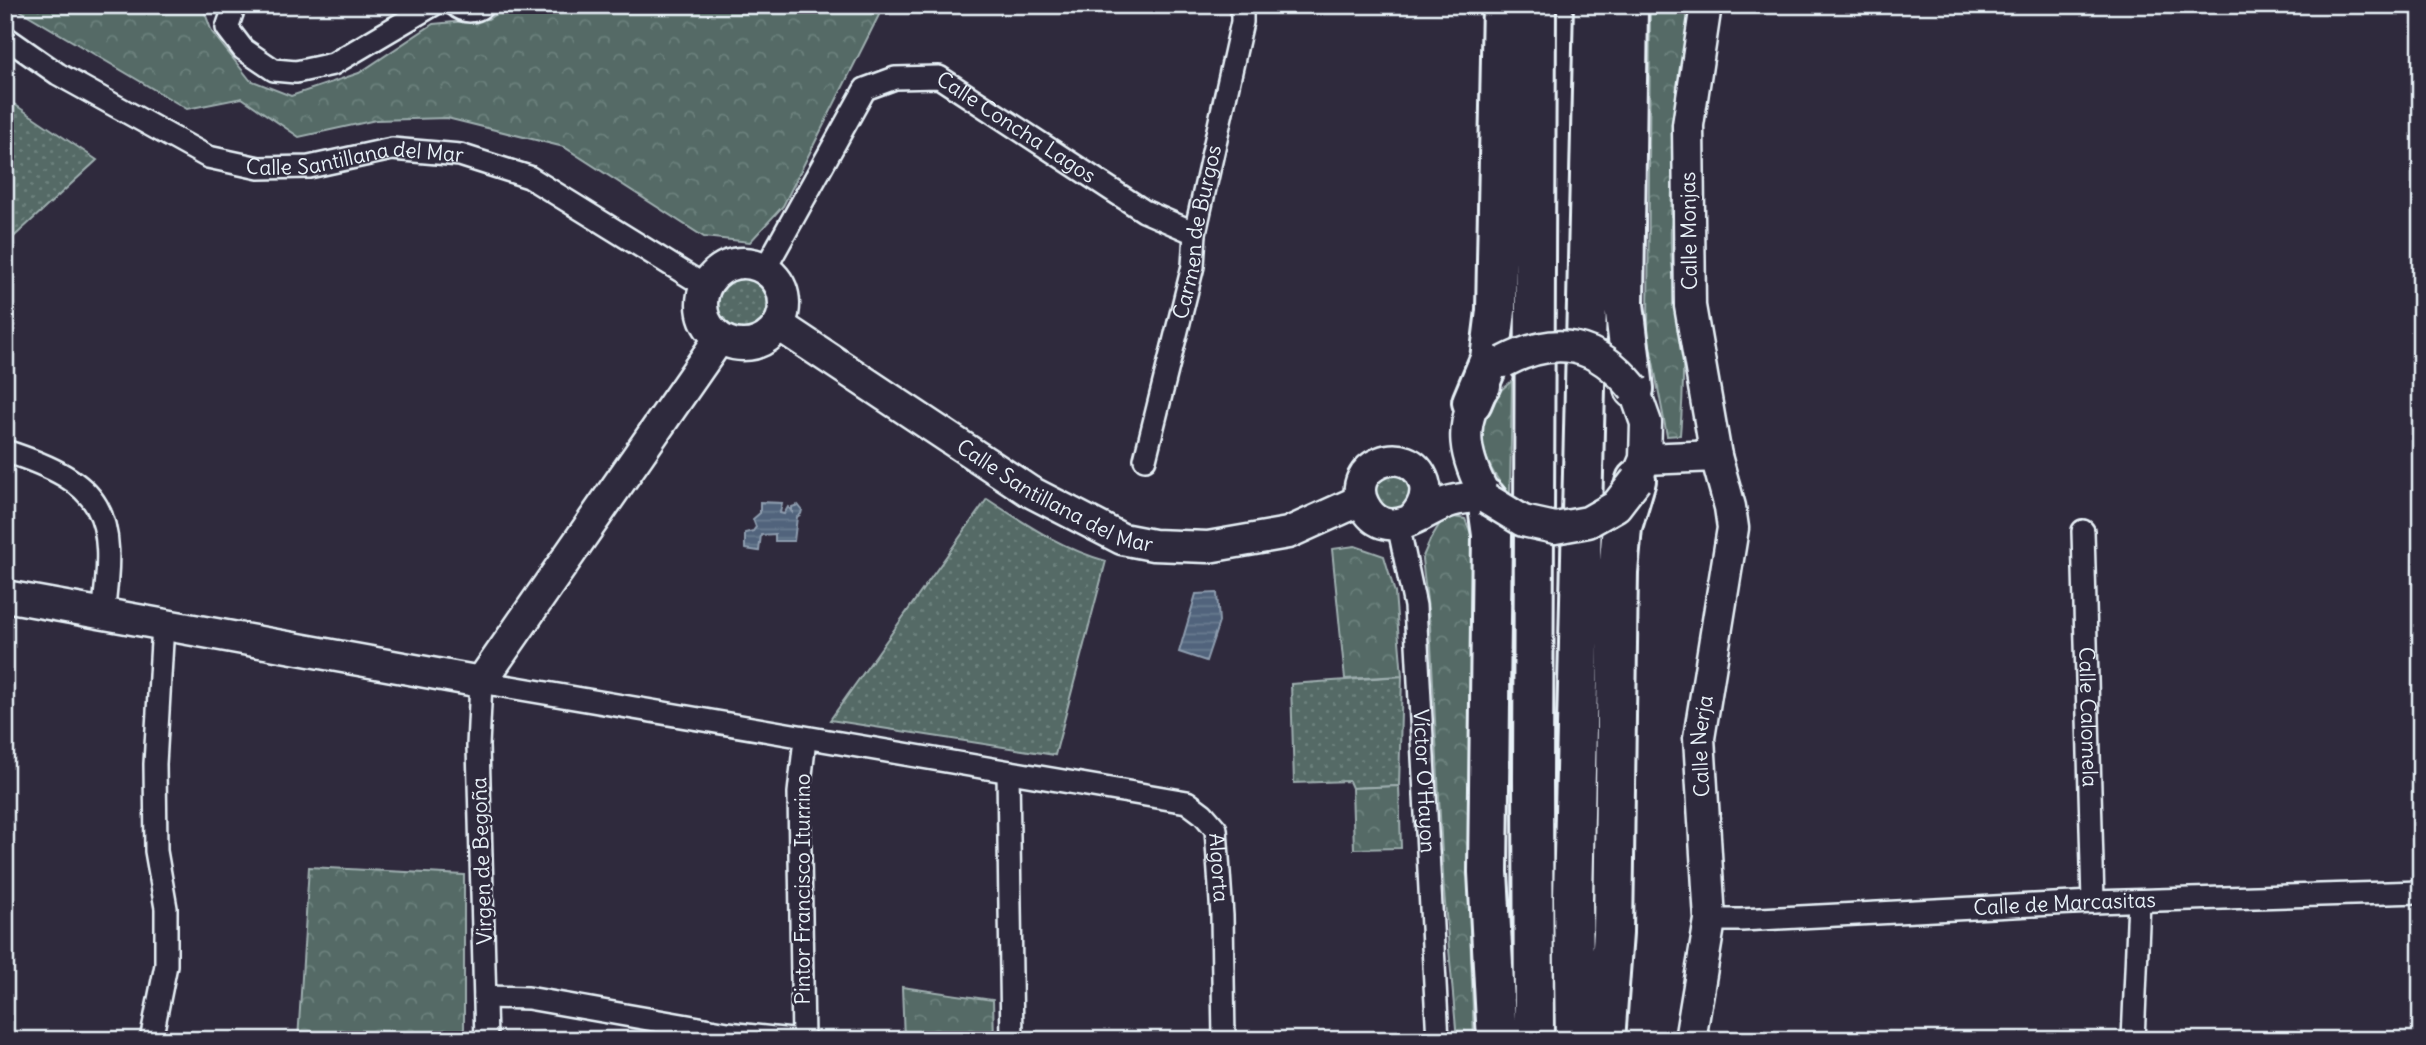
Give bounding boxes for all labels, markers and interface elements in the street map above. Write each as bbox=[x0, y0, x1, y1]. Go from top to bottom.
street label: Calle Concha Lagos bbox=[932, 65, 1101, 189]
street label: Calle Santillana del Mar bbox=[243, 135, 465, 181]
street label: Carmen de Burgos bbox=[1166, 142, 1227, 322]
street label: Calle Monjas bbox=[1674, 172, 1703, 290]
street label: Calle Santillana del Mar bbox=[952, 433, 1156, 558]
street label: Calle Calomela bbox=[2073, 647, 2104, 787]
street label: Calle Nerja bbox=[1685, 693, 1719, 798]
street label: Víctor O'Hayon bbox=[1407, 708, 1442, 854]
street label: Pintor Francisco Iturrino bbox=[789, 773, 816, 1005]
street label: Virgen de Begoña bbox=[465, 777, 498, 945]
street label: Algorta bbox=[1203, 832, 1235, 903]
street label: Calle de Marcasitas bbox=[1973, 886, 2156, 921]

